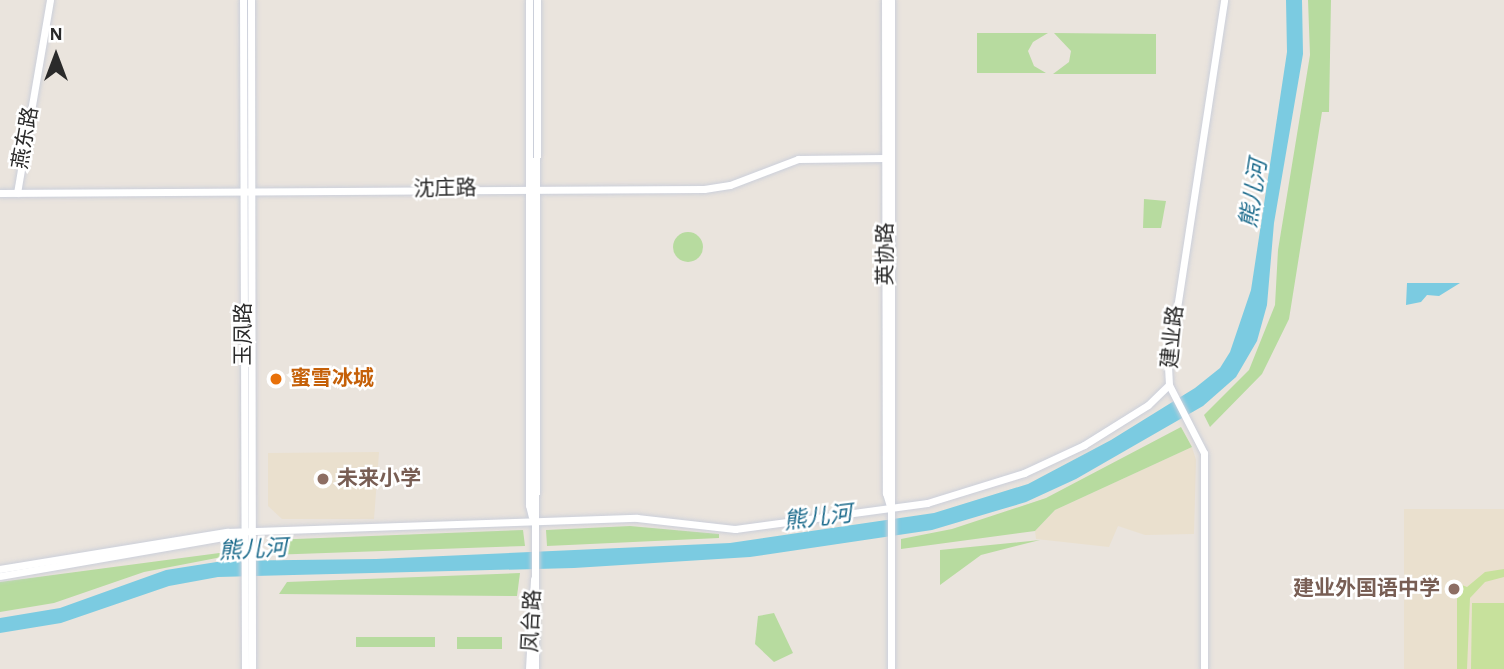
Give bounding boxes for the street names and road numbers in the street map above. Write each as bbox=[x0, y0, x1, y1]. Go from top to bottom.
street label: 燕东路 bbox=[8, 105, 44, 171]
street label: 沈庄路 bbox=[413, 176, 477, 202]
street label: 英协路 bbox=[873, 223, 899, 285]
street label: 玉凤路 bbox=[231, 303, 257, 365]
street label: 建业路 bbox=[1157, 304, 1189, 370]
street label: 凤台路 bbox=[518, 589, 546, 653]

